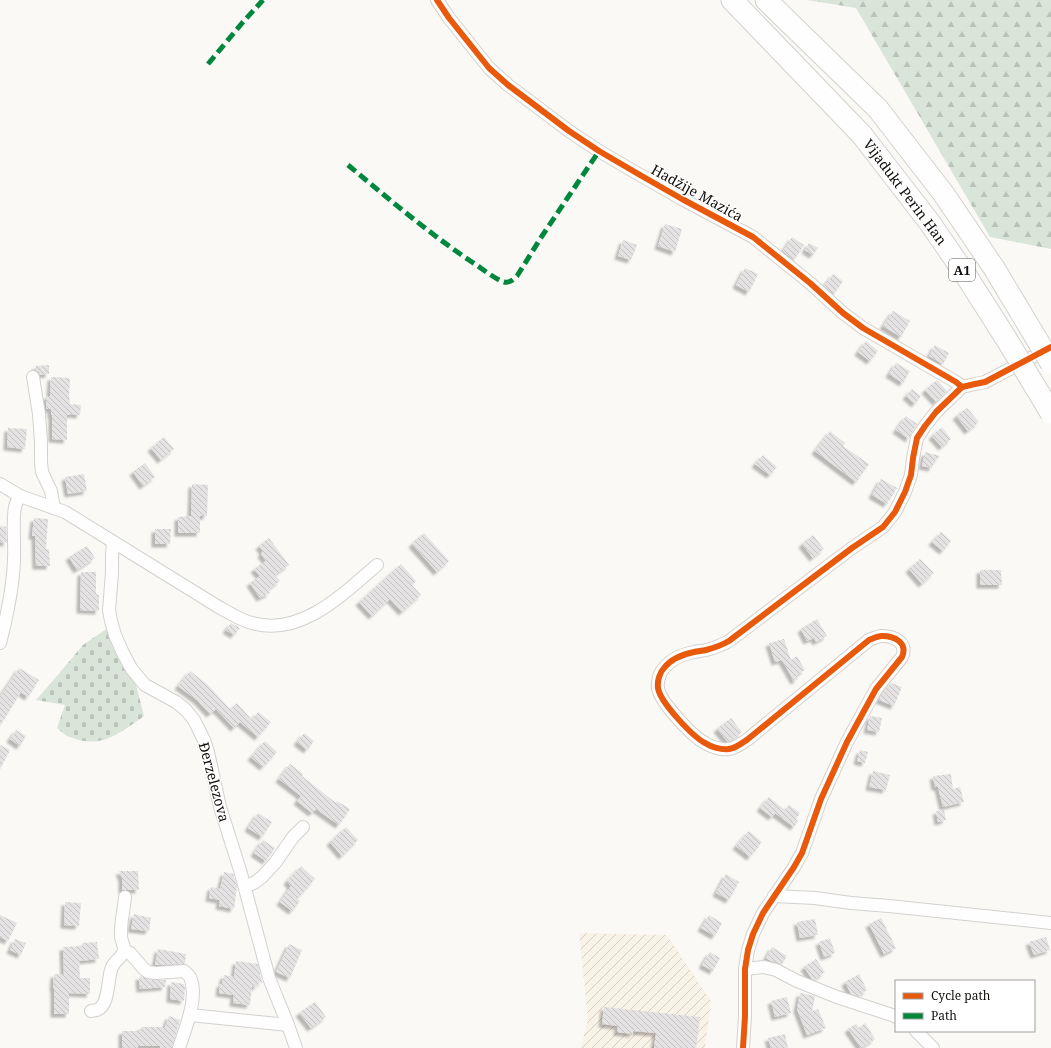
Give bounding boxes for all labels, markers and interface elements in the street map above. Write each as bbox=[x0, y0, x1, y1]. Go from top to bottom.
street label: Vijadukt Perin Han bbox=[859, 135, 951, 249]
street label: Hadžije Mazića bbox=[648, 160, 747, 226]
road number: A1 bbox=[949, 259, 975, 281]
street label: Đerzelezova bbox=[195, 740, 234, 824]
legend bbox=[895, 980, 1035, 1032]
text: Cycle path bbox=[931, 987, 991, 1004]
text: Path bbox=[931, 1007, 957, 1024]

